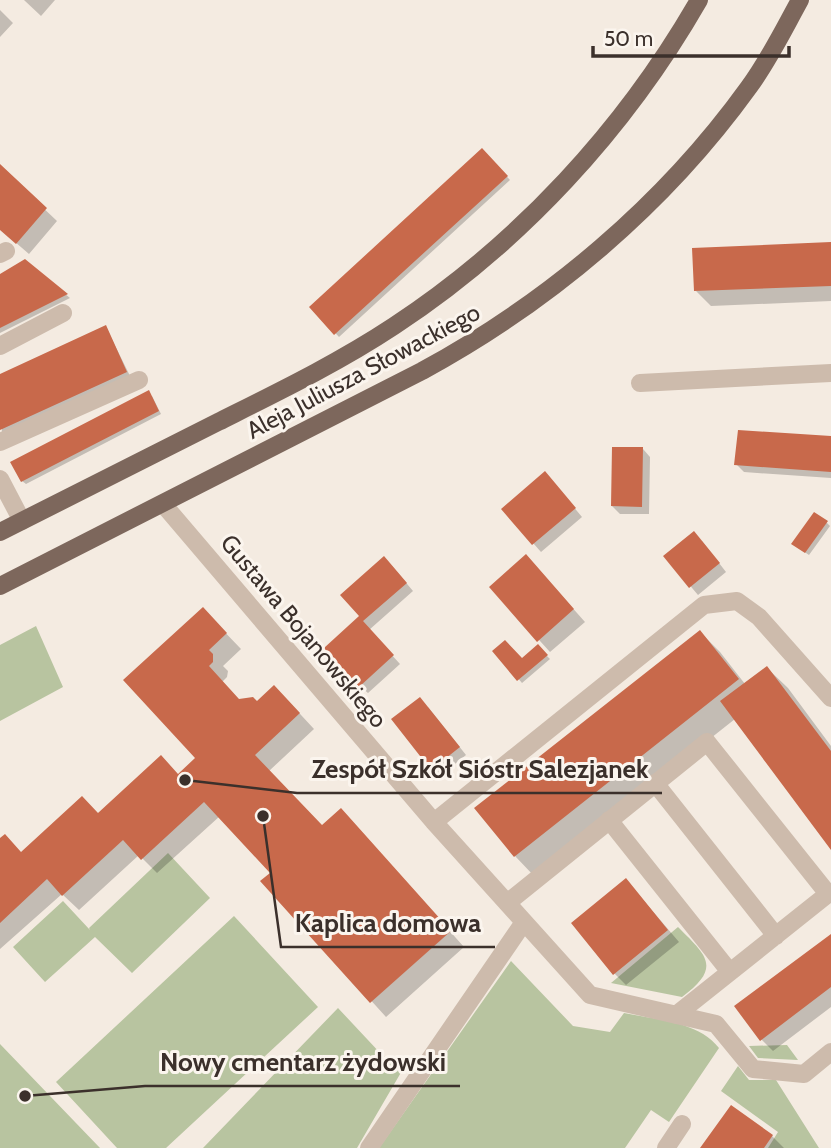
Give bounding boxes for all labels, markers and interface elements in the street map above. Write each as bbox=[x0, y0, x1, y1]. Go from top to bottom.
scale bar bbox=[593, 14, 789, 58]
text: 50 m bbox=[604, 26, 653, 51]
street label: Aleja Juliusza Słowackiego bbox=[241, 297, 485, 445]
street label: Gustawa Bojanowskiego bbox=[215, 529, 393, 733]
callout: Zespół Szkół Sióstr Salezjanek bbox=[297, 746, 662, 793]
text: Zespół Szkół Sióstr Salezjanek bbox=[311, 753, 649, 785]
callout: Kaplica domowa bbox=[281, 900, 495, 947]
text: Kaplica domowa bbox=[295, 907, 481, 939]
callout: Nowy cmentarz żydowski bbox=[145, 1039, 460, 1086]
text: Nowy cmentarz żydowski bbox=[160, 1046, 446, 1078]

